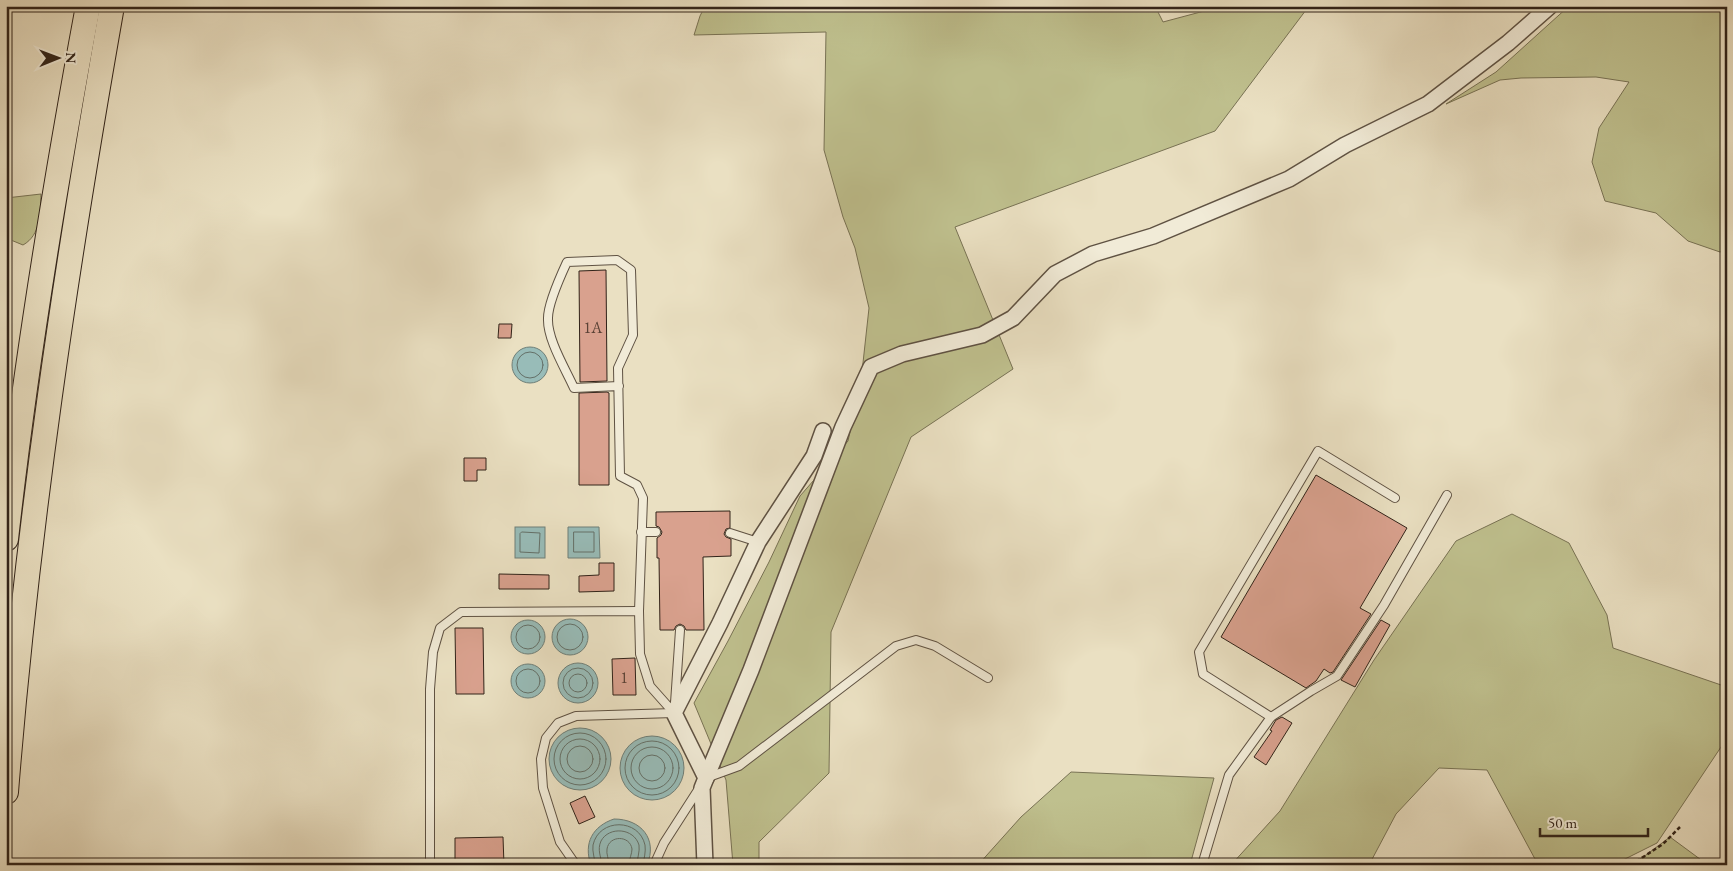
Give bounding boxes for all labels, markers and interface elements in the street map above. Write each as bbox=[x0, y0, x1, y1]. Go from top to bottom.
north arrow bbox=[32, 32, 82, 82]
text: N bbox=[62, 52, 80, 64]
house number: 1A bbox=[584, 317, 603, 338]
house number: 1 bbox=[620, 667, 628, 688]
scale bar bbox=[1540, 806, 1648, 838]
text: 50 m bbox=[1548, 813, 1577, 832]

